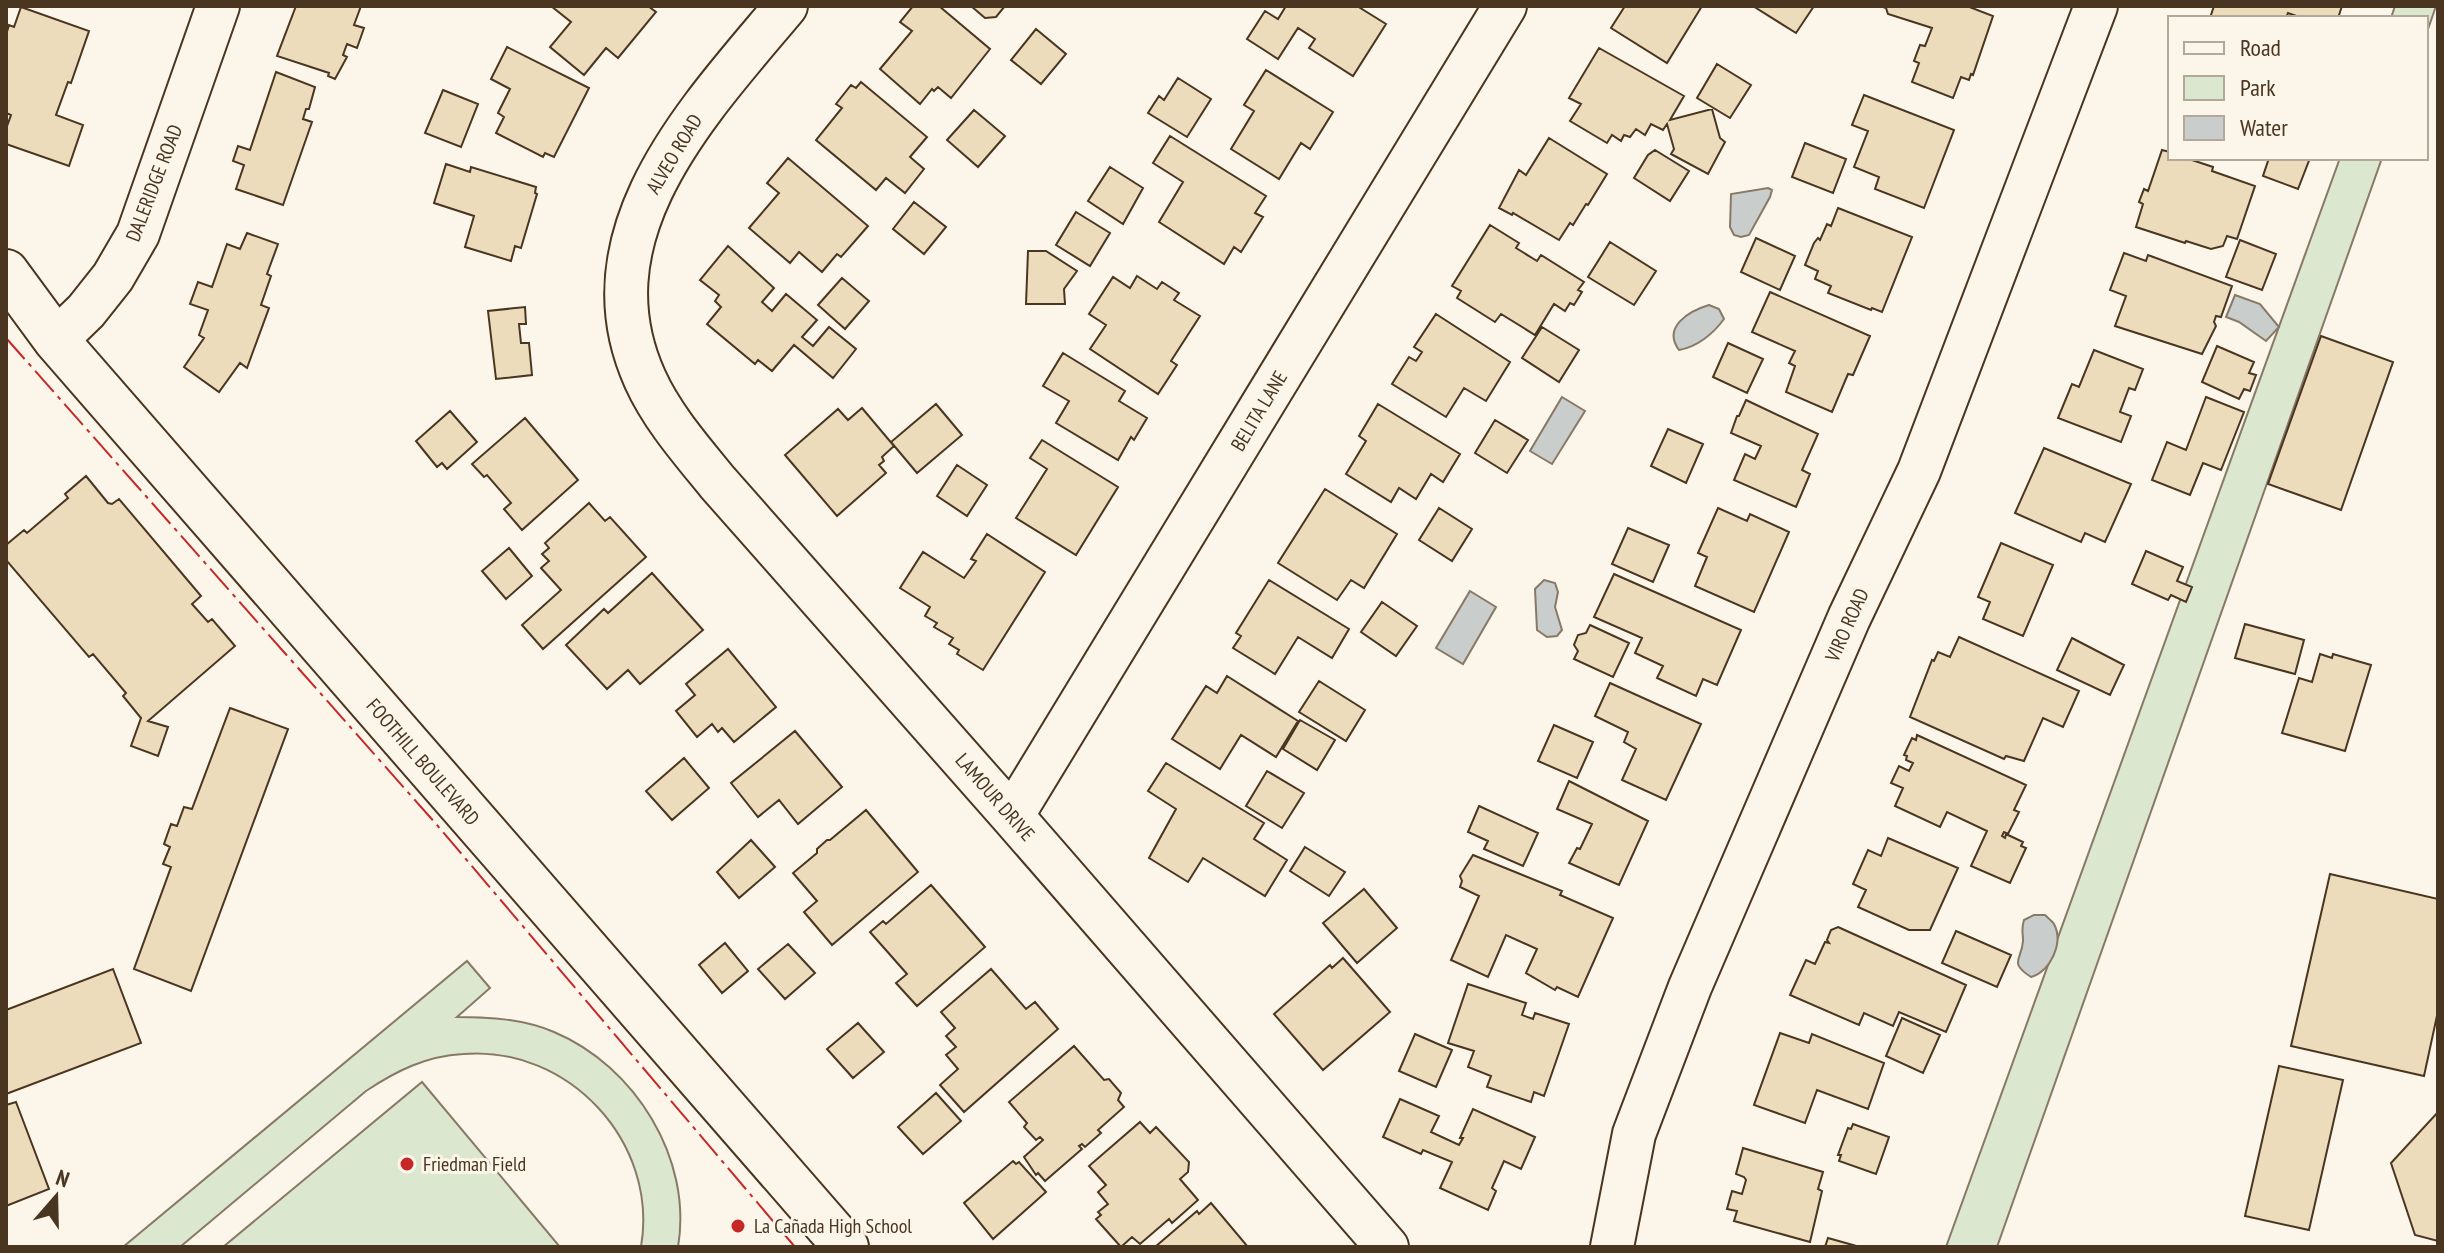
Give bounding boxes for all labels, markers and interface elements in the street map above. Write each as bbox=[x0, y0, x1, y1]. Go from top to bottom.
legend bbox=[2168, 16, 2428, 160]
text: Road bbox=[2240, 32, 2281, 63]
text: Park bbox=[2240, 72, 2276, 103]
street label: ALVEO ROAD bbox=[640, 109, 708, 199]
text: Water bbox=[2240, 112, 2288, 143]
street label: DALERIDGE ROAD bbox=[120, 121, 188, 245]
street label: BELITA LANE bbox=[1225, 366, 1293, 456]
street label: VIRO ROAD bbox=[1819, 584, 1875, 667]
street label: FOOTHILL BOULEVARD bbox=[361, 693, 485, 831]
street label: LAMOUR DRIVE bbox=[950, 748, 1040, 846]
place label: Friedman Field bbox=[423, 1151, 526, 1177]
marker: Friedman Field bbox=[398, 1155, 416, 1173]
north arrow bbox=[16, 1157, 96, 1237]
text: N bbox=[52, 1163, 73, 1193]
place label: La Cañada High School bbox=[754, 1213, 912, 1239]
marker: La Cañada High School bbox=[729, 1217, 747, 1235]

